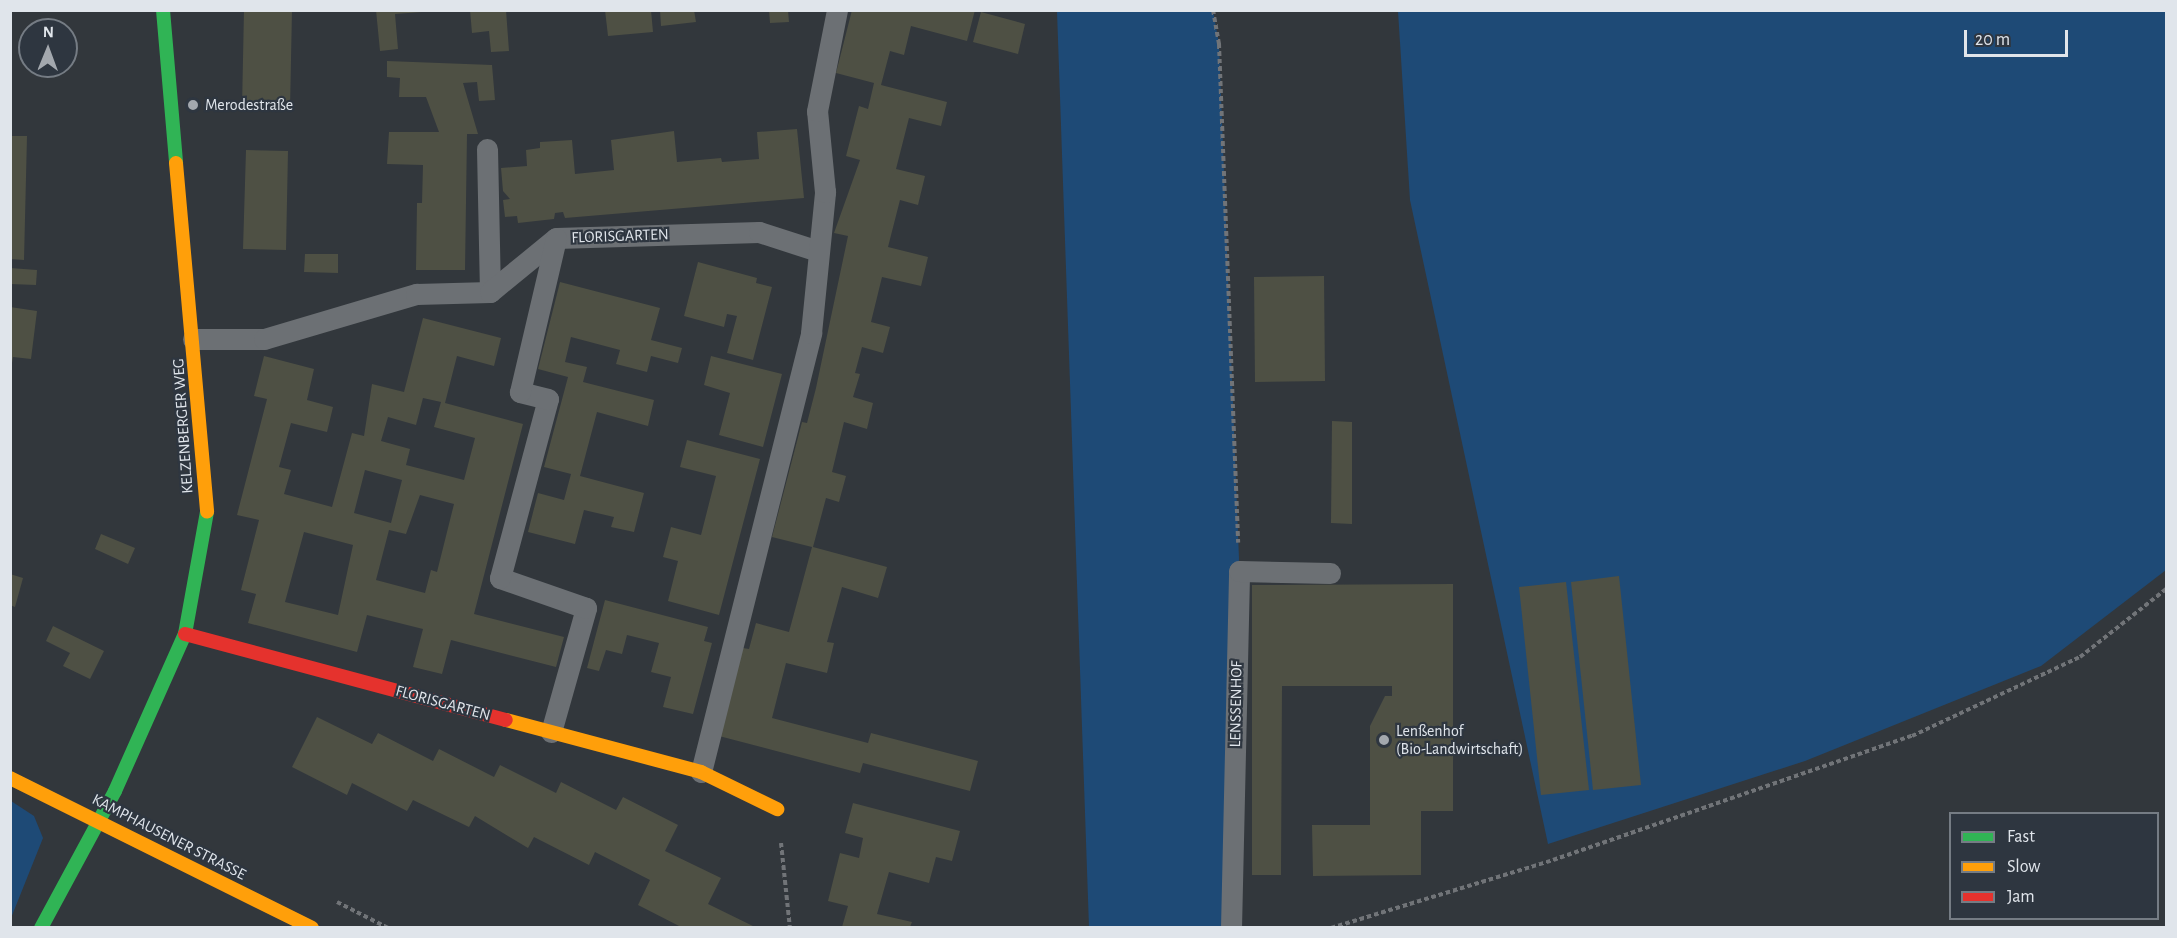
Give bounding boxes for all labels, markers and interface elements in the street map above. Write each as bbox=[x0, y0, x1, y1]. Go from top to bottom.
north arrow bbox=[18, 18, 78, 78]
scale bar bbox=[1967, 18, 2070, 56]
text: N bbox=[43, 24, 54, 40]
text: 20 m bbox=[1975, 31, 2010, 49]
place label: Merodestraße bbox=[205, 95, 293, 115]
marker: Merodestraße bbox=[186, 98, 200, 112]
street label: FLORISGARTEN bbox=[571, 225, 669, 247]
street label: KELZENBERGER WEG bbox=[169, 358, 197, 494]
street label: LENSSENHOF bbox=[1226, 660, 1246, 748]
street label: FLORISGARTEN bbox=[393, 681, 493, 725]
place label: Lenßenhof (Bio-Landwirtschaft) bbox=[1396, 721, 1523, 759]
marker: Lenßenhof (Bio-Landwirtschaft) bbox=[1377, 733, 1391, 747]
street label: KAMPHAUSENER STRASSE bbox=[89, 790, 249, 884]
legend bbox=[1949, 812, 2159, 920]
text: Fast bbox=[2007, 828, 2035, 846]
text: Slow bbox=[2007, 858, 2040, 876]
text: Jam bbox=[2007, 888, 2035, 906]

